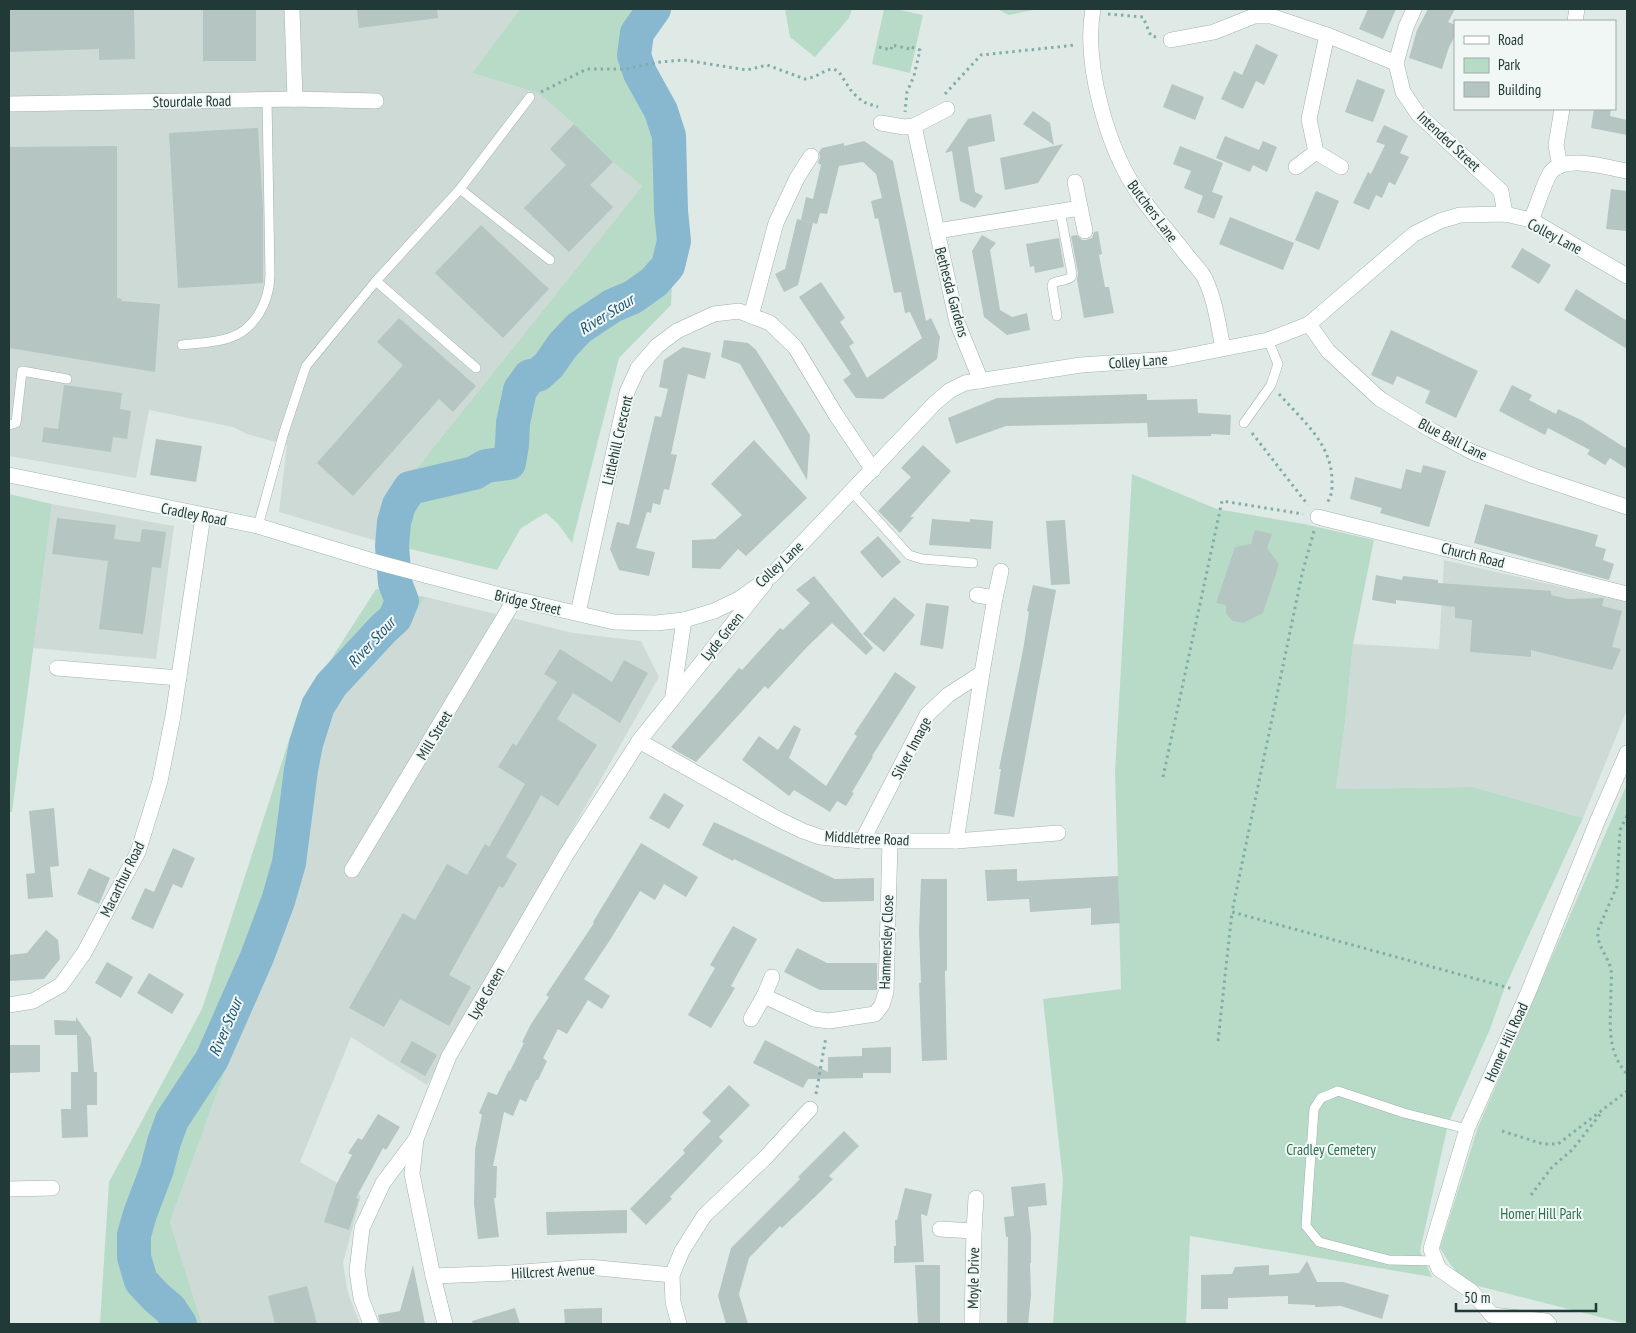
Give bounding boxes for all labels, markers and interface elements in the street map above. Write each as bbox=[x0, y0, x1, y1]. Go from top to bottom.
legend bbox=[1454, 20, 1616, 110]
text: Road bbox=[1498, 30, 1524, 49]
text: Park bbox=[1498, 55, 1520, 74]
text: Building bbox=[1498, 80, 1541, 99]
street label: Stourdale Road bbox=[153, 91, 231, 111]
street label: Intended Street bbox=[1413, 107, 1485, 175]
street label: Butchers Lane bbox=[1123, 176, 1183, 246]
street label: Colley Lane bbox=[1524, 214, 1586, 258]
street label: Bethesda Gardens bbox=[931, 245, 973, 339]
water label: River Stour bbox=[575, 288, 639, 339]
street label: Colley Lane bbox=[1108, 349, 1168, 373]
street label: Littlehill Crescent bbox=[597, 393, 637, 487]
street label: Blue Ball Lane bbox=[1416, 414, 1490, 464]
street label: Cradley Road bbox=[159, 498, 229, 530]
street label: Colley Lane bbox=[751, 537, 807, 591]
street label: Church Road bbox=[1439, 538, 1507, 572]
street label: Bridge Street bbox=[493, 585, 563, 619]
street label: Lyde Green bbox=[697, 608, 747, 664]
water label: River Stour bbox=[343, 611, 401, 671]
street label: Mill Street bbox=[412, 707, 456, 763]
street label: Silver Innage bbox=[887, 714, 935, 782]
street label: Middletree Road bbox=[824, 826, 910, 850]
street label: Macarthur Road bbox=[96, 838, 148, 920]
street label: Hammersley Close bbox=[875, 894, 897, 990]
street label: Lyde Green bbox=[464, 964, 508, 1022]
water label: River Stour bbox=[204, 993, 247, 1059]
street label: Homer Hill Road bbox=[1480, 999, 1532, 1085]
park label: Cradley Cemetery bbox=[1286, 1140, 1376, 1159]
park label: Homer Hill Park bbox=[1500, 1204, 1582, 1223]
street label: Moyle Drive bbox=[963, 1247, 983, 1309]
street label: Hillcrest Avenue bbox=[511, 1259, 595, 1283]
scale bar bbox=[1456, 1280, 1596, 1312]
text: 50 m bbox=[1464, 1288, 1490, 1307]

